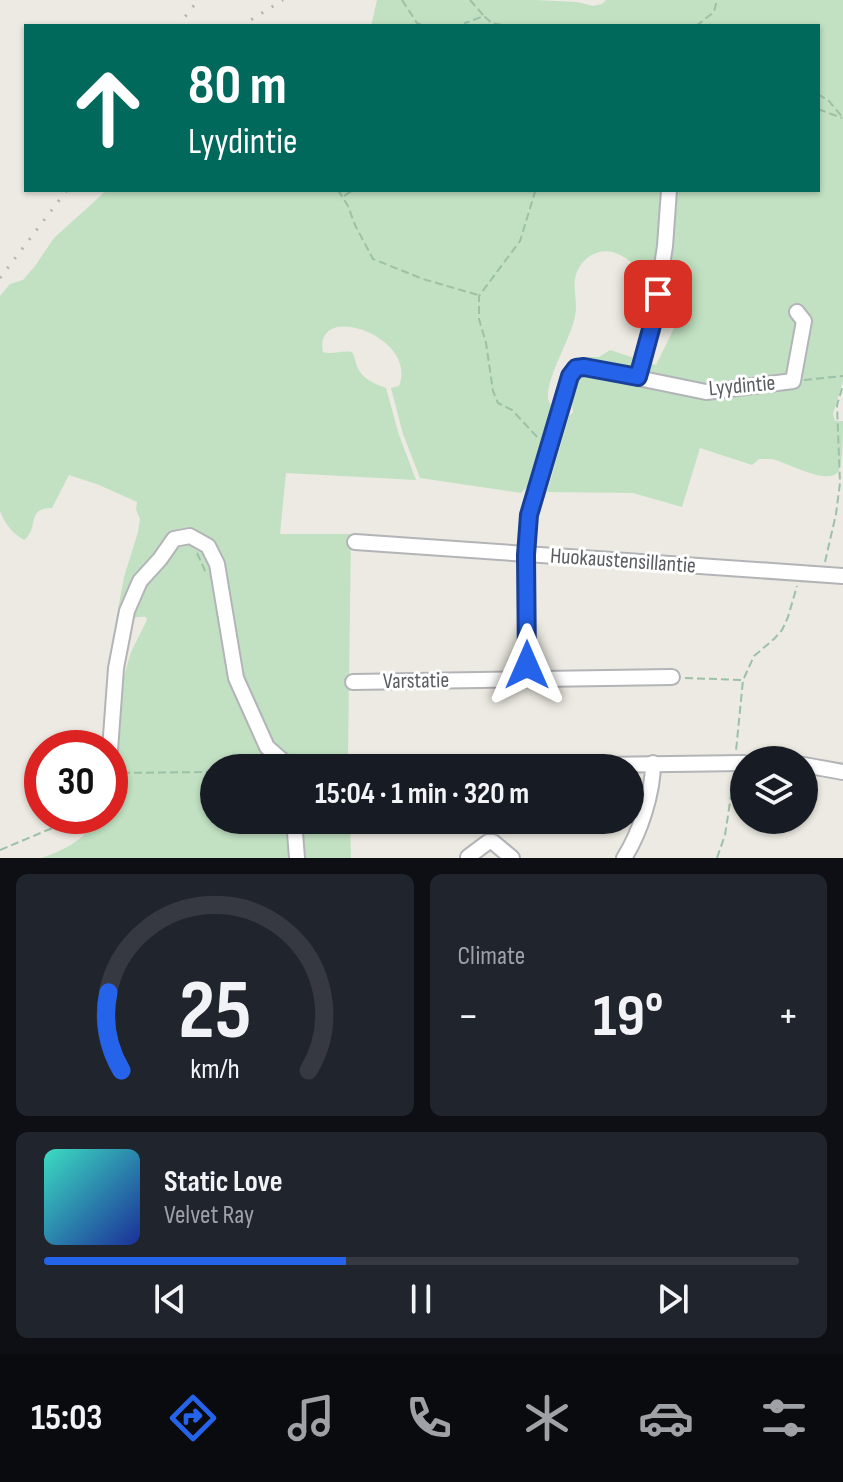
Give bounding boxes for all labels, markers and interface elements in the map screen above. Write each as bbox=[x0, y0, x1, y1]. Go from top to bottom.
text: 80 m bbox=[188, 53, 287, 120]
icon: ahead bbox=[56, 56, 160, 160]
text: Lyydintie bbox=[188, 121, 298, 164]
pin bbox=[624, 260, 692, 328]
icon: arrive bbox=[636, 272, 680, 316]
street label: Lyydintie bbox=[707, 370, 777, 402]
street label: Huokaustensillantie bbox=[549, 542, 697, 580]
position arrow bbox=[485, 623, 569, 707]
street label: Varstatie bbox=[383, 667, 449, 695]
speed limit sign: 30 bbox=[24, 730, 128, 834]
map controls bbox=[730, 746, 818, 834]
button: layers bbox=[730, 746, 818, 834]
text: 15:04 · 1 min · 320 m bbox=[315, 776, 529, 812]
text: Climate bbox=[458, 941, 525, 972]
text: 25 bbox=[178, 962, 251, 1062]
text: 19° bbox=[593, 981, 664, 1053]
text: − bbox=[458, 990, 479, 1043]
text: + bbox=[777, 990, 799, 1043]
text: km/h bbox=[190, 1052, 239, 1087]
text: Static Love bbox=[164, 1164, 283, 1200]
text: Velvet Ray bbox=[164, 1200, 254, 1231]
icon: previous bbox=[148, 1277, 192, 1321]
icon: pause bbox=[399, 1277, 443, 1321]
icon: next bbox=[651, 1277, 695, 1321]
icon: directions bbox=[165, 1390, 221, 1446]
icon: music bbox=[283, 1390, 339, 1446]
icon: phone bbox=[401, 1390, 457, 1446]
icon: climate bbox=[519, 1390, 575, 1446]
icon: car bbox=[638, 1390, 694, 1446]
icon: filters bbox=[756, 1390, 812, 1446]
text: 15:03 bbox=[31, 1397, 102, 1440]

